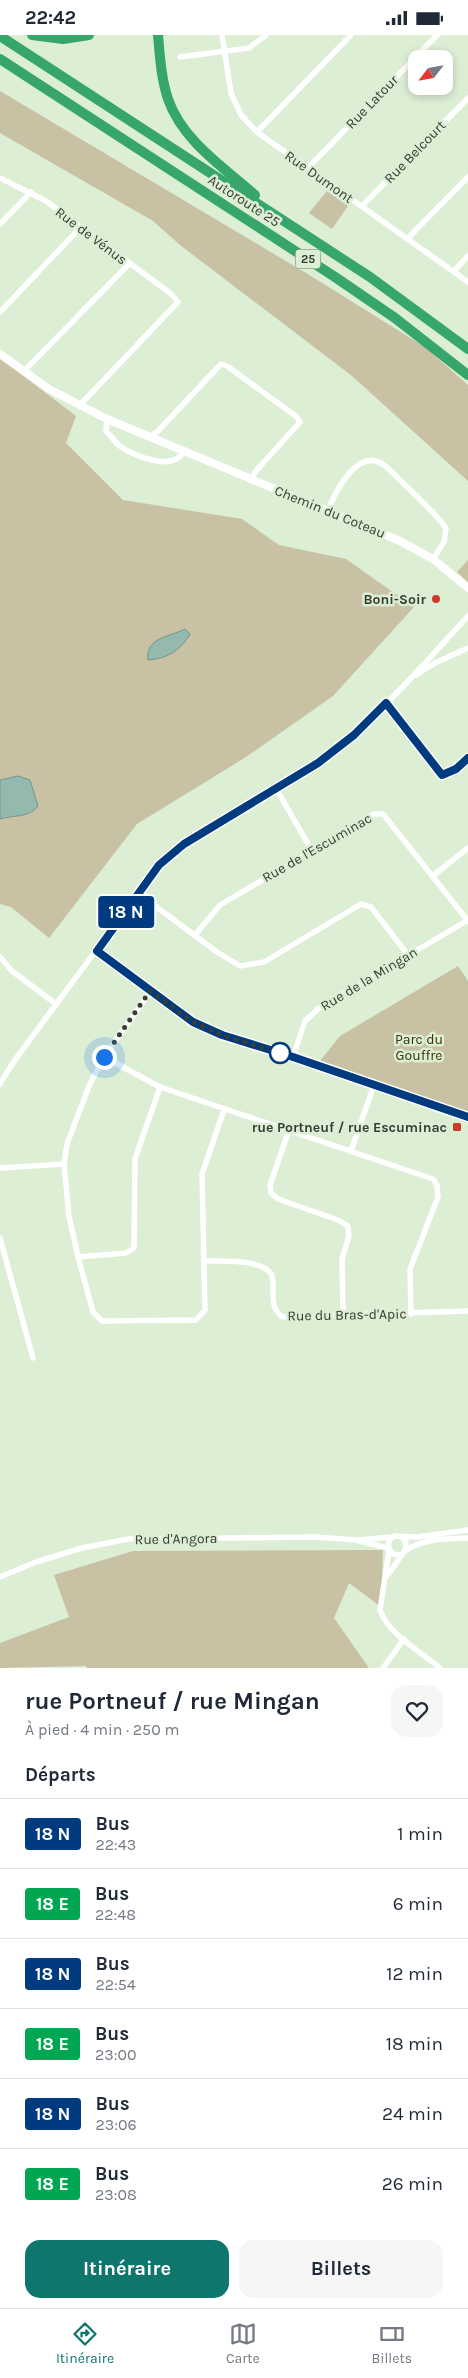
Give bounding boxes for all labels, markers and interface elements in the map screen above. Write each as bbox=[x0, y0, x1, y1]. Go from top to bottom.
text: 22:42 bbox=[25, 7, 76, 29]
north arrow bbox=[408, 50, 452, 95]
map controls bbox=[408, 50, 453, 95]
street label: Rue Latour bbox=[342, 71, 402, 132]
street label: Rue Belcourt bbox=[381, 117, 449, 187]
street label: Rue Dumont bbox=[281, 147, 357, 207]
street label: Autoroute 25 bbox=[205, 171, 283, 231]
street label: Rue de Vénus bbox=[52, 204, 130, 268]
road number: 25 bbox=[296, 249, 320, 268]
street label: Chemin du Coteau bbox=[272, 482, 388, 542]
place label: Boni-Soir bbox=[364, 591, 426, 608]
marker: Boni-Soir bbox=[430, 593, 442, 605]
street label: Rue de l'Escuminac bbox=[259, 810, 375, 886]
line badge: 18 N bbox=[91, 896, 161, 928]
text: 18 N bbox=[108, 901, 144, 923]
street label: Rue de la Mingan bbox=[318, 943, 420, 1015]
park label: Parc du Gouffre bbox=[395, 1031, 443, 1064]
unlabelled marker bbox=[269, 1042, 291, 1064]
your location bbox=[92, 1045, 117, 1070]
place label: rue Portneuf / rue Escuminac bbox=[252, 1119, 447, 1136]
marker: rue Portneuf / rue Escuminac bbox=[451, 1121, 463, 1133]
street label: Rue du Bras-d'Apic bbox=[287, 1305, 407, 1325]
street label: Rue d'Angora bbox=[135, 1530, 217, 1548]
button: heart bbox=[391, 1685, 443, 1737]
text: rue Portneuf / rue Mingan bbox=[25, 1687, 320, 1715]
text: À pied · 4 min · 250 m bbox=[25, 1720, 179, 1739]
text: Départs bbox=[25, 1764, 96, 1786]
text: Bus bbox=[96, 1813, 130, 1835]
text: 18 N bbox=[35, 1823, 71, 1845]
text: 1 min bbox=[397, 1823, 443, 1845]
text: 22:43 bbox=[96, 1835, 136, 1854]
text: Bus bbox=[95, 1883, 129, 1905]
text: 18 E bbox=[36, 1893, 69, 1915]
text: 6 min bbox=[393, 1893, 443, 1915]
text: 22:48 bbox=[95, 1905, 136, 1924]
text: Bus bbox=[96, 1953, 130, 1975]
text: 18 N bbox=[35, 1963, 71, 1985]
text: 12 min bbox=[386, 1963, 443, 1985]
text: 22:54 bbox=[96, 1975, 136, 1994]
text: Bus bbox=[95, 2023, 129, 2045]
text: 18 E bbox=[36, 2033, 69, 2055]
text: 18 min bbox=[386, 2033, 443, 2055]
text: 23:00 bbox=[95, 2045, 136, 2064]
text: Bus bbox=[96, 2093, 130, 2115]
text: 18 N bbox=[35, 2103, 71, 2125]
text: 24 min bbox=[382, 2103, 443, 2125]
text: 23:06 bbox=[96, 2115, 137, 2134]
text: Bus bbox=[95, 2163, 129, 2185]
text: 18 E bbox=[36, 2173, 69, 2195]
text: 26 min bbox=[382, 2173, 443, 2195]
text: 23:08 bbox=[95, 2185, 137, 2204]
button: Itinéraire bbox=[25, 2240, 229, 2298]
button: Billets bbox=[239, 2240, 443, 2298]
tab: Itinéraire bbox=[56, 2320, 114, 2367]
tab: Carte bbox=[226, 2320, 260, 2367]
tab: Billets bbox=[372, 2320, 412, 2367]

